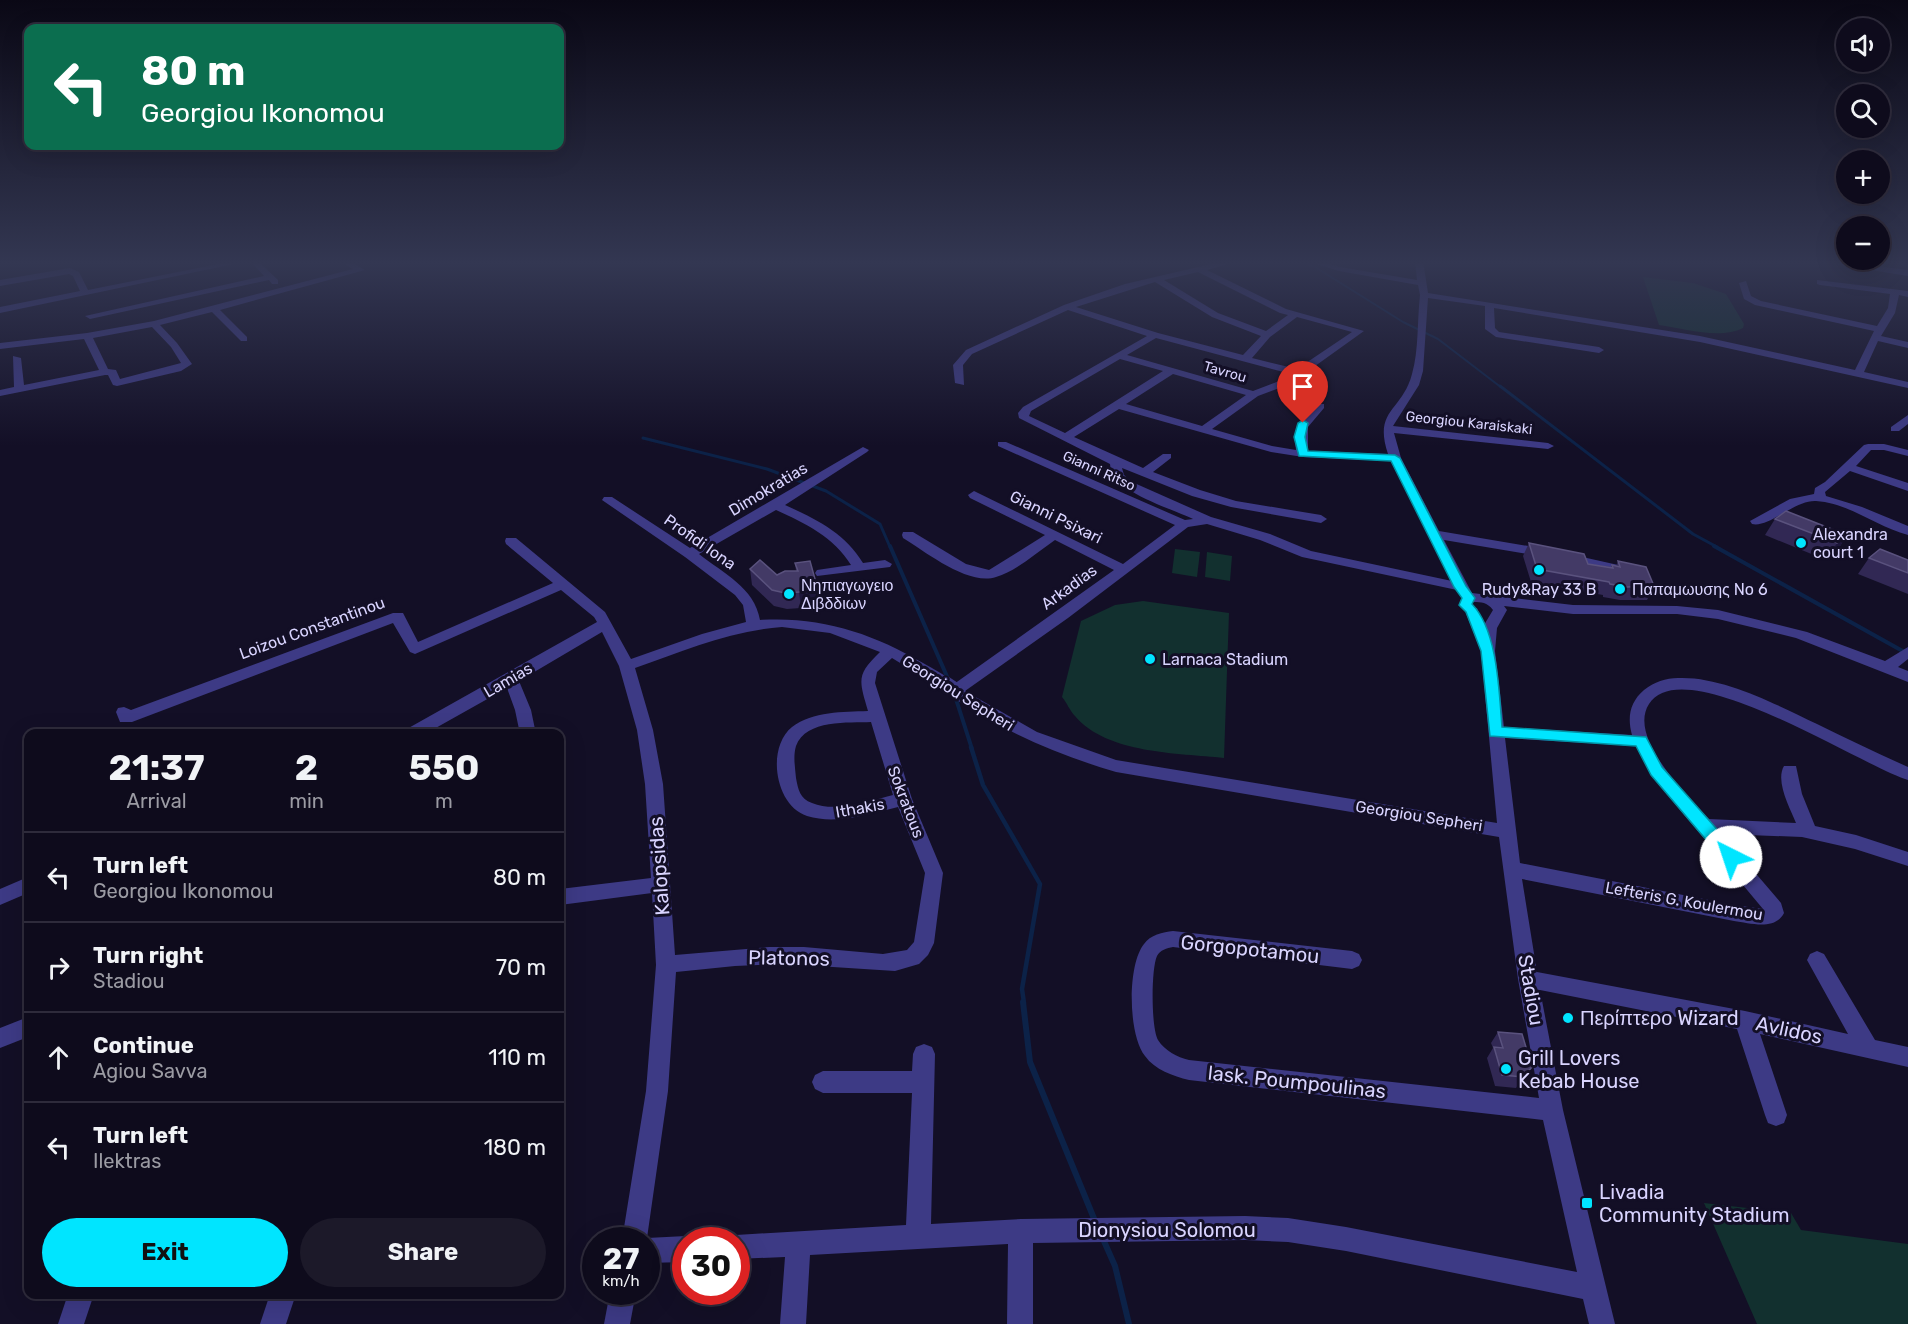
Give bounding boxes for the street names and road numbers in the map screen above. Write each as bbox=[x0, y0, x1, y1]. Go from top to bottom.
street label: Tavrou bbox=[1202, 358, 1248, 386]
street label: Georgiou Karaiskaki bbox=[1405, 408, 1533, 438]
street label: Gianni Ritso bbox=[1060, 447, 1138, 495]
street label: Dimokratias bbox=[725, 458, 811, 520]
street label: Gianni Psixari bbox=[1007, 486, 1105, 548]
street label: Profidi Iona bbox=[660, 510, 740, 574]
street label: Arkadias bbox=[1037, 560, 1101, 614]
street label: Loizou Constantinou bbox=[237, 593, 387, 663]
street label: Georgiou Sepheri bbox=[899, 651, 1017, 735]
street label: Lamias bbox=[480, 659, 536, 701]
street label: Sokratous bbox=[884, 763, 928, 841]
street label: Ithakis bbox=[834, 794, 886, 822]
street label: Georgiou Sepheri bbox=[1354, 797, 1484, 835]
street label: Kalopsidas bbox=[644, 816, 674, 916]
street label: Lefteris G. Koulermou bbox=[1604, 878, 1764, 924]
street label: Gorgopotamou bbox=[1179, 930, 1321, 968]
street label: Platonos bbox=[748, 945, 830, 971]
street label: Stadiou bbox=[1513, 953, 1549, 1027]
street label: Avlidos bbox=[1754, 1011, 1824, 1049]
street label: lask. Poumpoulinas bbox=[1207, 1061, 1387, 1103]
street label: Dionysiou Solomou bbox=[1078, 1218, 1256, 1242]

